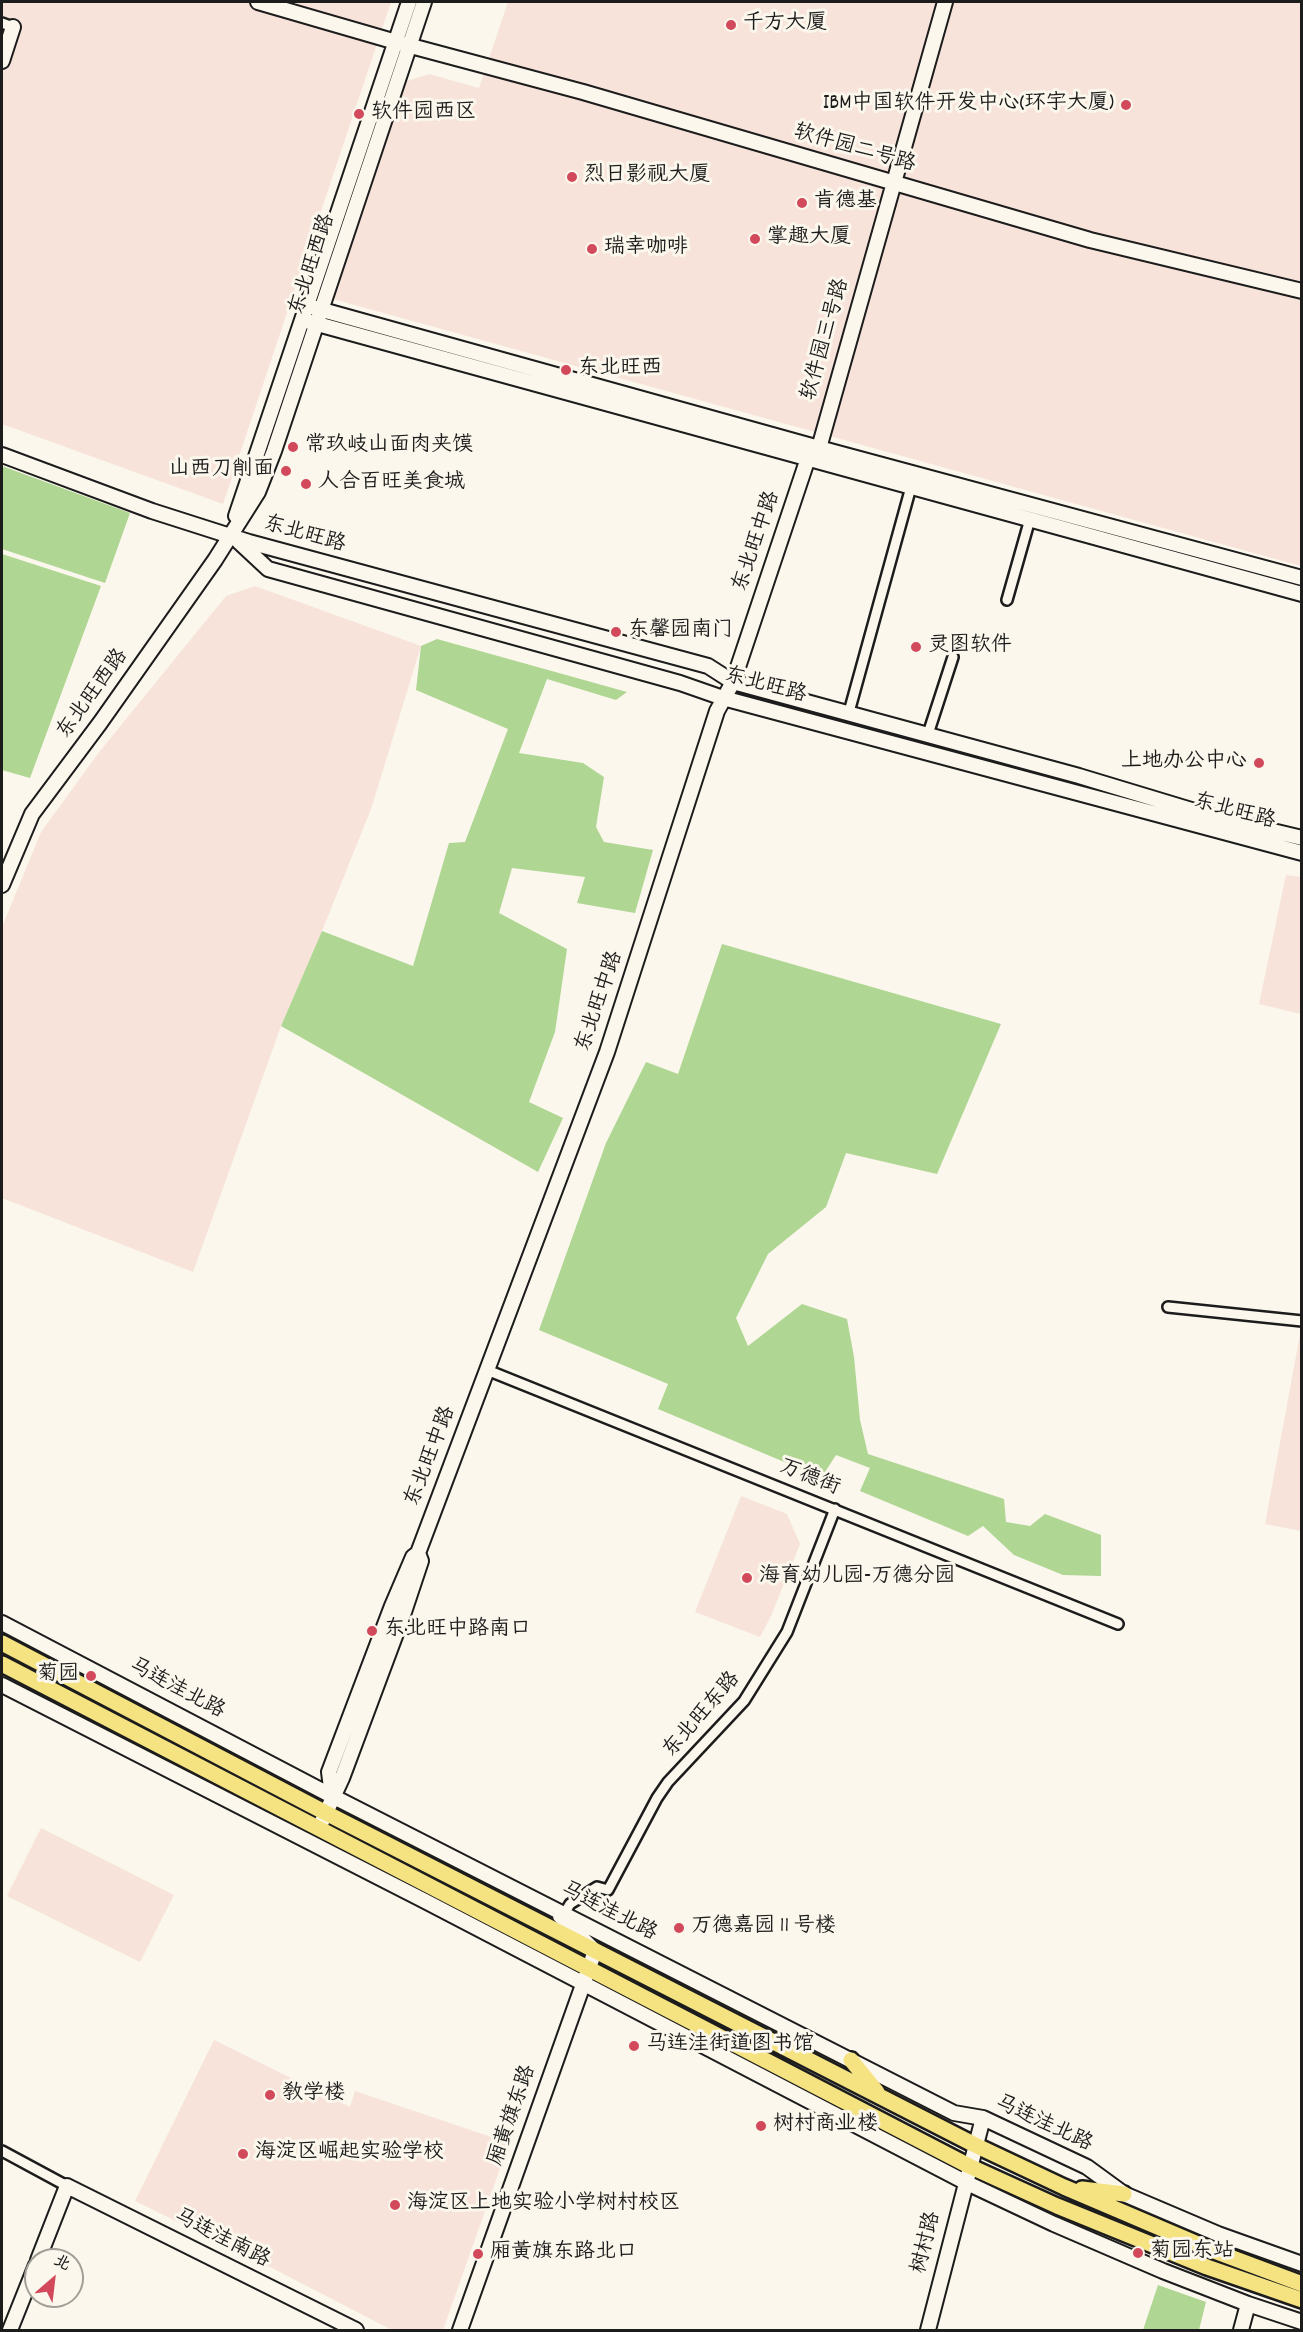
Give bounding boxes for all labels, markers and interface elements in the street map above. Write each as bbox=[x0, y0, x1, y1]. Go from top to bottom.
place label: 千方大厦 bbox=[743, 12, 827, 38]
marker: 千方大厦 bbox=[724, 18, 738, 32]
place label: IBM中国软件开发中心(环宇大厦) bbox=[823, 92, 1114, 118]
marker: IBM中国软件开发中心(环宇大厦) bbox=[1119, 98, 1133, 112]
place label: 软件园西区 bbox=[371, 101, 476, 127]
marker: 软件园西区 bbox=[352, 107, 366, 121]
street label: 软件园二号路 bbox=[790, 121, 918, 179]
place label: 烈日影视大厦 bbox=[584, 164, 710, 190]
marker: 烈日影视大厦 bbox=[565, 170, 579, 184]
place label: 肯德基 bbox=[814, 190, 877, 216]
marker: 肯德基 bbox=[795, 196, 809, 210]
street label: 东北旺西路 bbox=[286, 211, 342, 319]
place label: 掌趣大厦 bbox=[767, 226, 851, 252]
marker: 掌趣大厦 bbox=[748, 232, 762, 246]
place label: 瑞幸咖啡 bbox=[604, 236, 688, 262]
marker: 瑞幸咖啡 bbox=[585, 242, 599, 256]
street label: 软件园三号路 bbox=[798, 276, 856, 404]
place label: 东北旺西 bbox=[578, 357, 662, 383]
marker: 东北旺西 bbox=[559, 363, 573, 377]
place label: 常玖岐山面肉夹馍 bbox=[305, 434, 473, 460]
marker: 常玖岐山面肉夹馍 bbox=[286, 440, 300, 454]
place label: 山西刀削面 bbox=[169, 458, 274, 484]
marker: 山西刀削面 bbox=[279, 464, 293, 478]
place label: 人合百旺美食城 bbox=[318, 471, 465, 497]
marker: 人合百旺美食城 bbox=[299, 477, 313, 491]
street label: 东北旺中路 bbox=[729, 488, 787, 596]
street label: 东北旺路 bbox=[260, 512, 348, 560]
place label: 东馨园南门 bbox=[628, 619, 733, 645]
marker: 东馨园南门 bbox=[609, 625, 623, 639]
place label: 灵图软件 bbox=[928, 634, 1012, 660]
marker: 灵图软件 bbox=[909, 640, 923, 654]
street label: 东北旺西路 bbox=[53, 645, 135, 745]
street label: 东北旺路 bbox=[721, 664, 809, 710]
place label: 上地办公中心 bbox=[1121, 750, 1247, 776]
marker: 上地办公中心 bbox=[1252, 756, 1266, 770]
street label: 东北旺路 bbox=[1190, 790, 1278, 836]
street label: 东北旺中路 bbox=[572, 948, 630, 1056]
street label: 东北旺中路 bbox=[401, 1403, 463, 1511]
street label: 万德街 bbox=[775, 1456, 843, 1502]
place label: 海育幼儿园-万德分园 bbox=[759, 1565, 955, 1591]
marker: 海育幼儿园-万德分园 bbox=[740, 1571, 754, 1585]
place label: 东北旺中路南口 bbox=[384, 1618, 531, 1644]
marker: 东北旺中路南口 bbox=[365, 1624, 379, 1638]
street label: 马连洼北路 bbox=[124, 1654, 228, 1726]
place label: 菊园 bbox=[37, 1663, 79, 1689]
street label: 东北旺东路 bbox=[659, 1668, 747, 1764]
marker: 菊园 bbox=[84, 1669, 98, 1683]
street label: 马连洼北路 bbox=[556, 1878, 660, 1948]
place label: 万德嘉园 11 号楼 bbox=[691, 1915, 836, 1941]
marker: 万德嘉园 11 号楼 bbox=[672, 1921, 686, 1935]
place label: 马连洼街道图书馆 bbox=[646, 2033, 814, 2059]
marker: 马连洼街道图书馆 bbox=[627, 2039, 641, 2053]
street label: 厢黄旗东路 bbox=[485, 2062, 543, 2170]
place label: 教学楼 bbox=[282, 2082, 345, 2108]
marker: 教学楼 bbox=[263, 2088, 277, 2102]
street label: 马连洼北路 bbox=[990, 2091, 1096, 2159]
place label: 树村商业楼 bbox=[773, 2113, 878, 2139]
marker: 树村商业楼 bbox=[754, 2119, 768, 2133]
place label: 海淀区崛起实验学校 bbox=[255, 2141, 444, 2167]
marker: 海淀区崛起实验学校 bbox=[236, 2147, 250, 2161]
place label: 海淀区上地实验小学树村校区 bbox=[407, 2192, 680, 2218]
marker: 海淀区上地实验小学树村校区 bbox=[388, 2198, 402, 2212]
street label: 马连洼南路 bbox=[169, 2205, 273, 2275]
street label: 树村路 bbox=[908, 2209, 948, 2277]
place label: 菊园东站 bbox=[1150, 2240, 1234, 2266]
place label: 厢黄旗东路北口 bbox=[490, 2241, 637, 2267]
marker: 菊园东站 bbox=[1131, 2246, 1145, 2260]
marker: 厢黄旗东路北口 bbox=[471, 2247, 485, 2261]
north arrow bbox=[24, 2248, 84, 2308]
text: 北 bbox=[49, 2250, 74, 2277]

